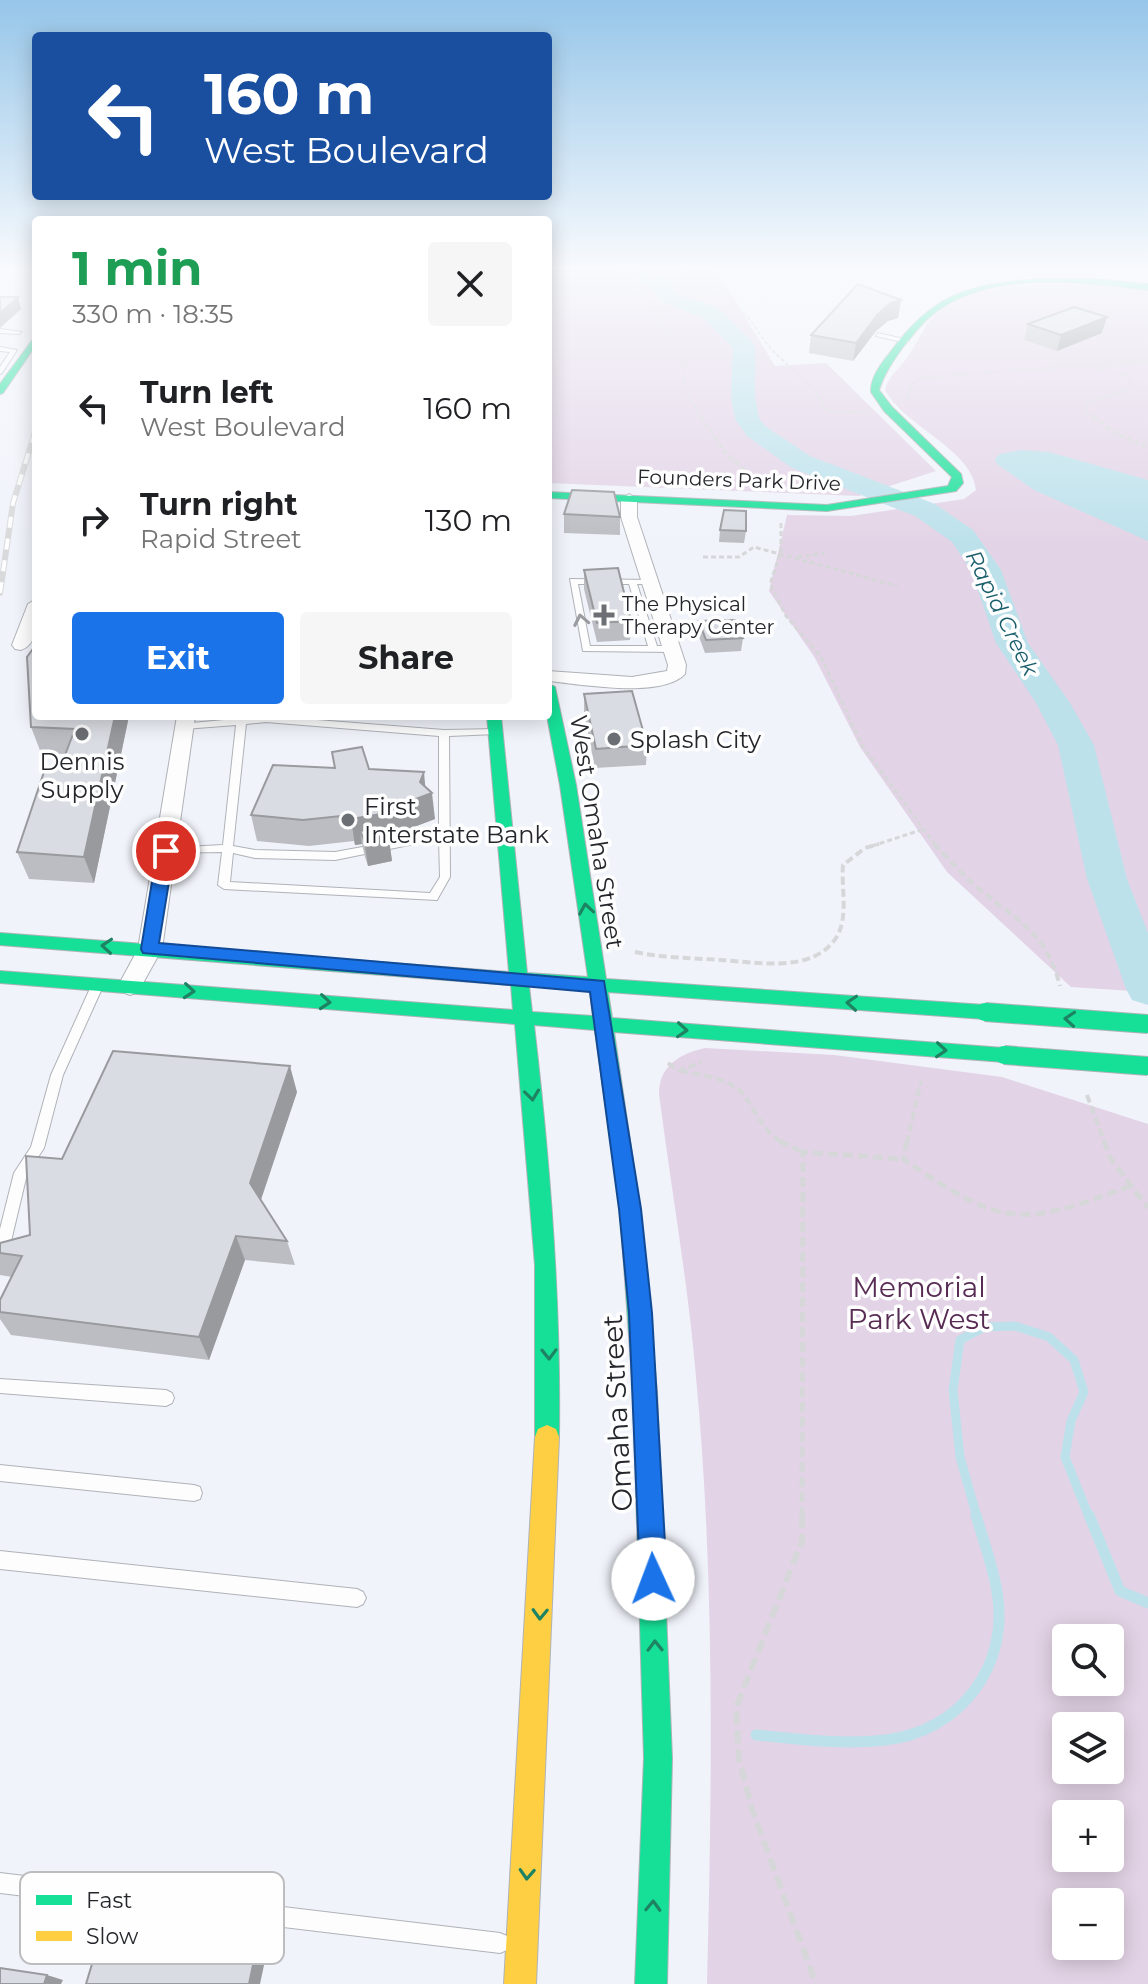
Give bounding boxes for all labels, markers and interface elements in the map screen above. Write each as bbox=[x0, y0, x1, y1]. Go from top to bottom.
text: 160 m bbox=[204, 60, 374, 128]
icon: left bbox=[72, 64, 176, 168]
text: West Boulevard bbox=[204, 128, 489, 172]
text: 1 min bbox=[72, 239, 202, 297]
button: close bbox=[428, 242, 512, 326]
text: 330 m · 18:35 bbox=[72, 298, 234, 330]
text: Turn left bbox=[140, 374, 273, 411]
icon: left bbox=[72, 386, 116, 430]
text: 160 m bbox=[423, 390, 512, 427]
text: West Boulevard bbox=[140, 411, 346, 443]
street label: Founders Park Drive bbox=[637, 464, 841, 496]
text: Turn right bbox=[140, 486, 297, 523]
icon: right bbox=[72, 498, 116, 542]
text: 130 m bbox=[425, 502, 512, 539]
text: Rapid Street bbox=[140, 523, 302, 555]
water label: Rapid Creek bbox=[960, 546, 1044, 681]
place label: The Physical Therapy Center bbox=[622, 592, 775, 639]
marker: The Physical Therapy Center bbox=[593, 604, 615, 626]
button: Exit bbox=[72, 612, 284, 704]
button: Share bbox=[300, 612, 512, 704]
one-way arrow bbox=[573, 613, 590, 627]
street label: West Omaha Street bbox=[564, 713, 630, 951]
marker: Dennis Supply bbox=[73, 725, 91, 743]
place label: Splash City bbox=[630, 725, 761, 754]
marker: Splash City bbox=[605, 730, 623, 748]
place label: Dennis Supply bbox=[40, 747, 124, 804]
place label: First Interstate Bank bbox=[364, 792, 550, 849]
marker: First Interstate Bank bbox=[339, 811, 357, 829]
pin bbox=[132, 817, 200, 885]
icon: arrive bbox=[144, 829, 188, 873]
one-way arrow bbox=[578, 902, 595, 915]
one-way arrow bbox=[100, 938, 113, 955]
one-way arrow bbox=[183, 982, 196, 999]
one-way arrow bbox=[319, 994, 332, 1011]
one-way arrow bbox=[845, 995, 858, 1012]
one-way arrow bbox=[1063, 1010, 1076, 1027]
one-way arrow bbox=[676, 1021, 689, 1038]
one-way arrow bbox=[935, 1041, 948, 1058]
one-way arrow bbox=[524, 1089, 541, 1102]
park label: Memorial Park West bbox=[848, 1270, 990, 1336]
street label: Omaha Street bbox=[595, 1314, 639, 1512]
one-way arrow bbox=[540, 1348, 557, 1361]
position arrow bbox=[611, 1537, 695, 1621]
one-way arrow bbox=[532, 1608, 549, 1621]
map controls bbox=[1052, 1624, 1124, 1960]
button: search bbox=[1052, 1624, 1124, 1696]
one-way arrow bbox=[646, 1639, 664, 1652]
button: layers bbox=[1052, 1712, 1124, 1784]
button: + bbox=[1052, 1800, 1124, 1872]
one-way arrow bbox=[519, 1868, 536, 1881]
legend bbox=[20, 1872, 284, 1964]
text: Fast bbox=[86, 1887, 132, 1914]
button: − bbox=[1052, 1888, 1124, 1960]
one-way arrow bbox=[645, 1899, 662, 1912]
text: Slow bbox=[86, 1923, 139, 1950]

